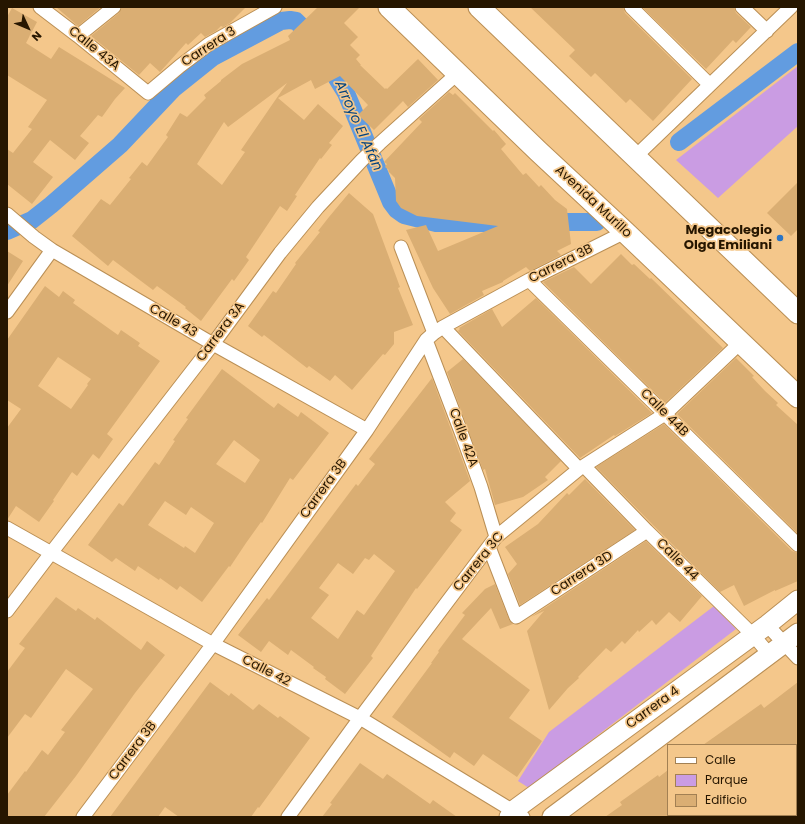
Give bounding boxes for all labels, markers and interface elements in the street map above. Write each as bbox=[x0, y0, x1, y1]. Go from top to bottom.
north arrow bbox=[8, 8, 48, 48]
street label: Calle 43A bbox=[65, 24, 123, 74]
street label: Carrera 3 bbox=[179, 24, 239, 70]
text: N bbox=[28, 28, 45, 45]
water label: Arroyo El Afán bbox=[331, 78, 385, 174]
street label: Avenida Murillo bbox=[551, 163, 635, 241]
place label: Megacolegio Olga Emiliani bbox=[684, 223, 772, 254]
marker: Megacolegio Olga Emiliani bbox=[775, 233, 785, 243]
street label: Carrera 3B bbox=[527, 241, 595, 287]
street label: Carrera 3A bbox=[194, 299, 248, 365]
street label: Calle 43 bbox=[146, 301, 200, 341]
street label: Calle 44B bbox=[637, 386, 691, 440]
street label: Calle 42A bbox=[445, 407, 481, 469]
street label: Carrera 3B bbox=[297, 456, 351, 522]
street label: Carrera 3C bbox=[450, 529, 508, 595]
street label: Calle 44 bbox=[653, 536, 701, 584]
street label: Carrera 3D bbox=[548, 548, 616, 600]
street label: Calle 42 bbox=[239, 652, 293, 690]
street label: Carrera 4 bbox=[623, 684, 683, 732]
street label: Carrera 3B bbox=[106, 719, 160, 783]
legend bbox=[667, 744, 797, 816]
text: Calle bbox=[705, 751, 736, 768]
text: Parque bbox=[705, 771, 748, 788]
text: Edificio bbox=[705, 791, 747, 808]

